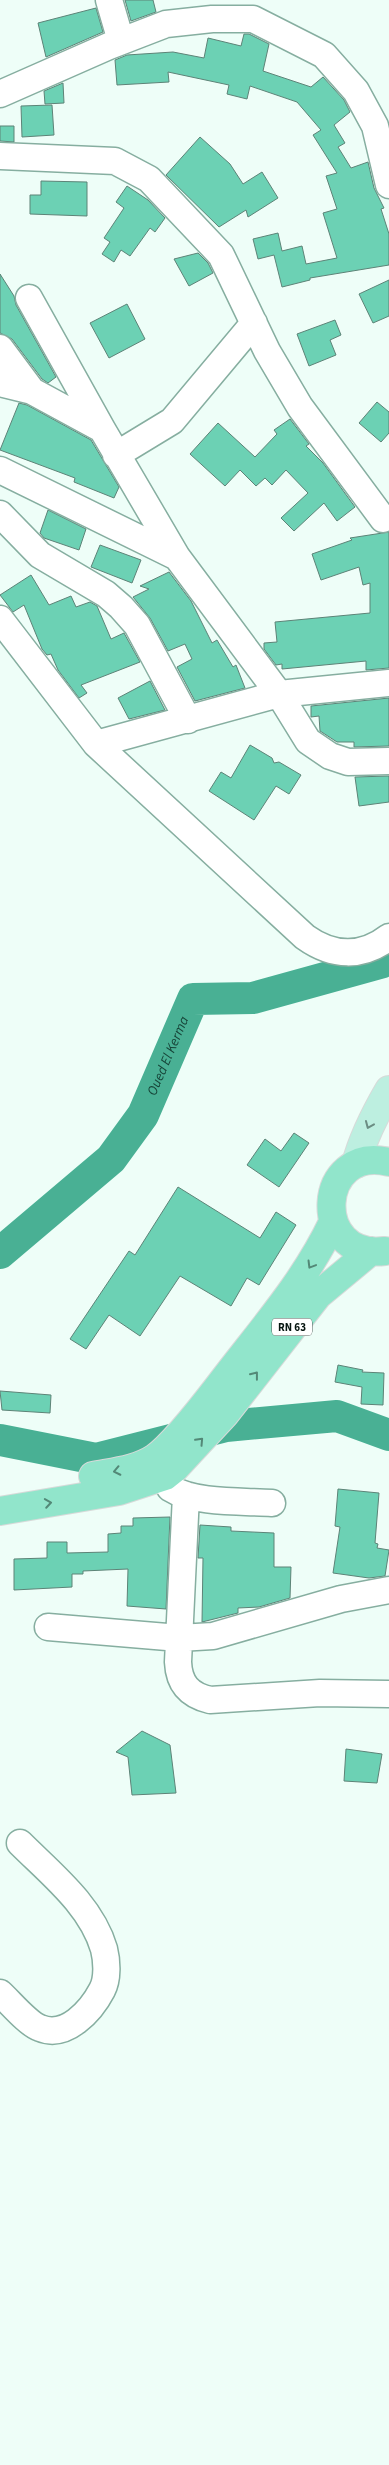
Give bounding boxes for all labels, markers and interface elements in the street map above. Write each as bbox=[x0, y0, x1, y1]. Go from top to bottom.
water label: Oued El Kerma bbox=[142, 1013, 194, 1099]
one-way arrow bbox=[365, 1121, 375, 1129]
one-way arrow bbox=[307, 1260, 317, 1269]
road number: RN 63 bbox=[272, 1318, 312, 1335]
one-way arrow bbox=[249, 1371, 258, 1381]
one-way arrow bbox=[194, 1437, 203, 1446]
one-way arrow bbox=[113, 1465, 122, 1476]
one-way arrow bbox=[44, 1498, 52, 1508]

